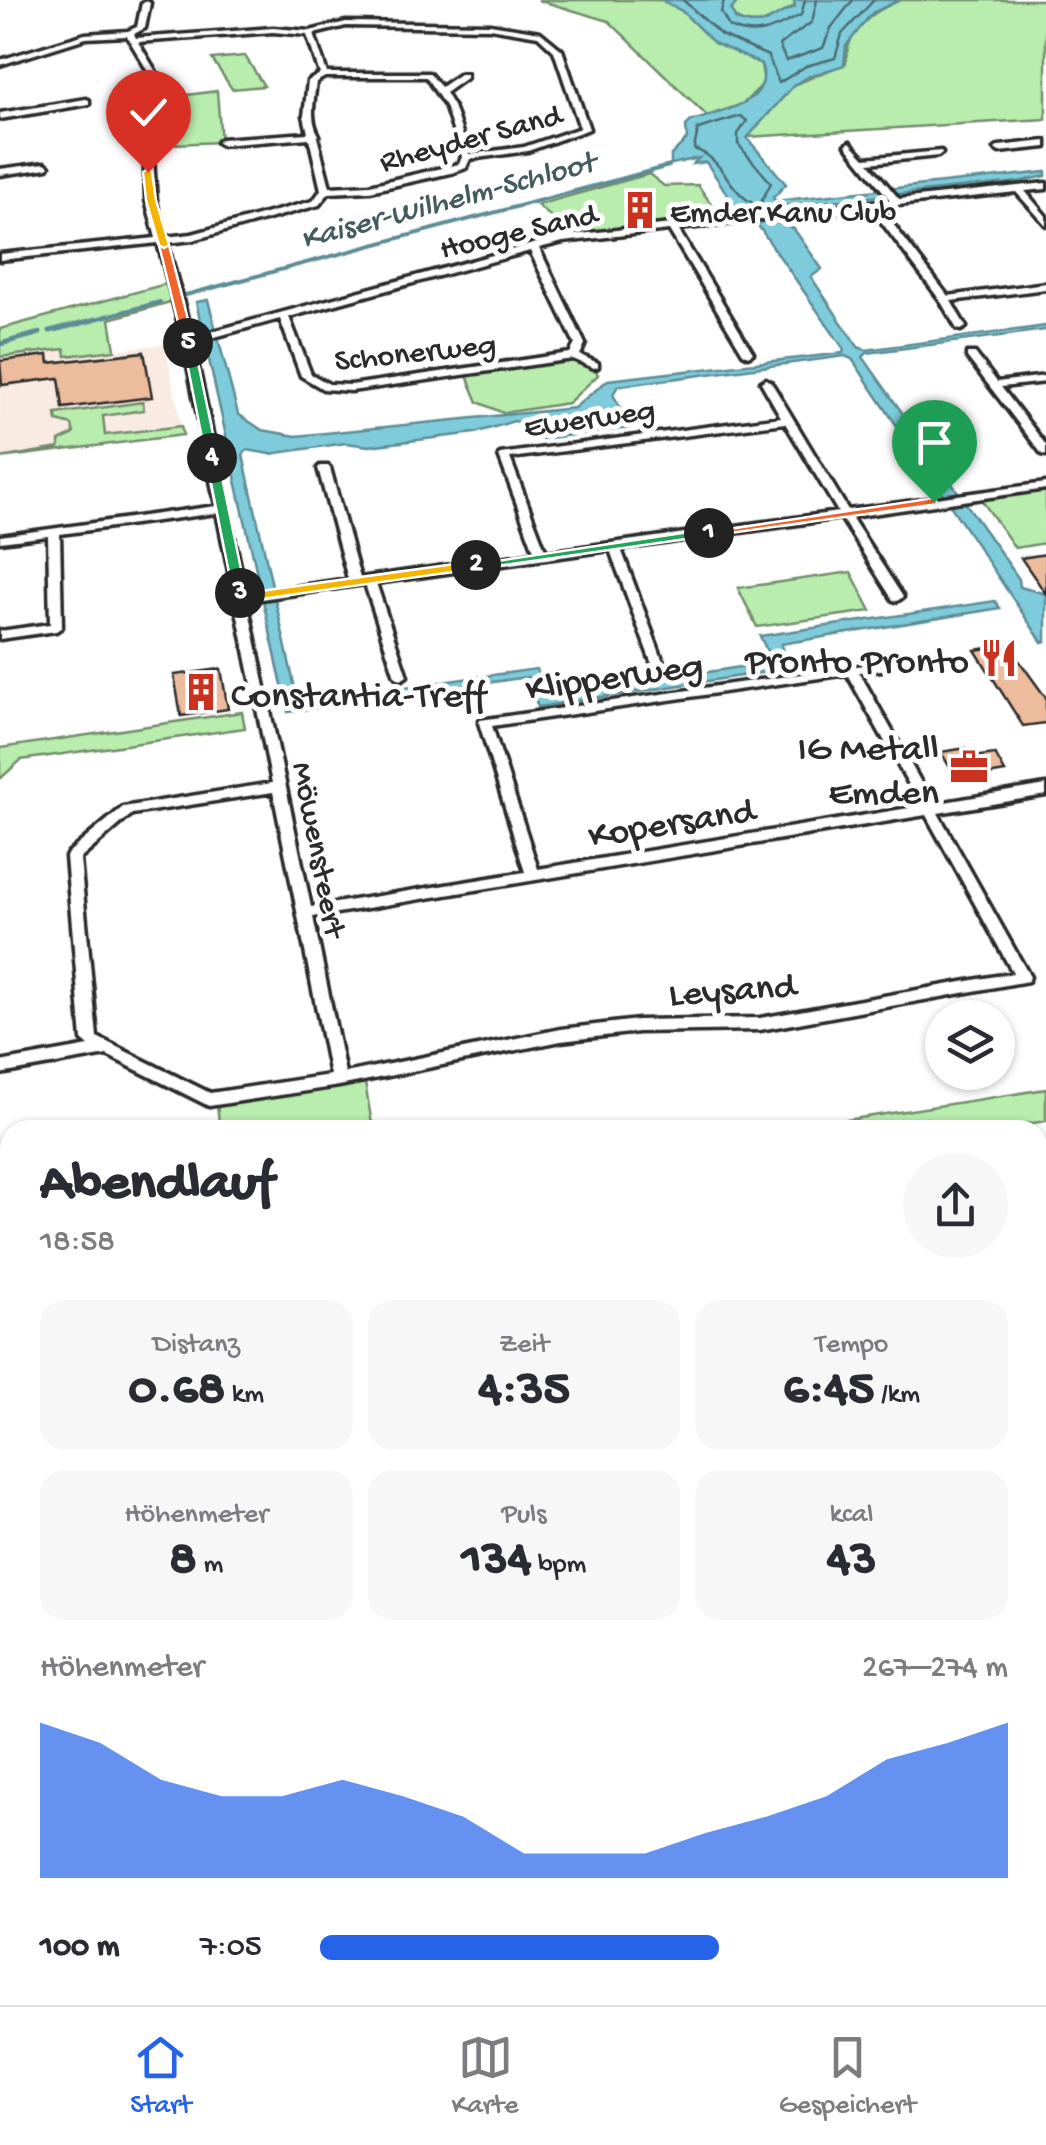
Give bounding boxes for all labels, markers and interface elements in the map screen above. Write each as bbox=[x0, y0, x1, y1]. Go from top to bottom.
pin bbox=[106, 70, 191, 173]
icon: check bbox=[121, 85, 176, 140]
street label: Rheyder Sand bbox=[376, 98, 569, 183]
water label: Kaiser-Wilhelm-Schloot bbox=[297, 144, 604, 260]
building icon: Emder Kanu Club bbox=[619, 189, 661, 231]
place label: Emder Kanu Club bbox=[670, 196, 896, 234]
street label: Hooge Sand bbox=[437, 197, 604, 270]
pin: 5 bbox=[163, 318, 213, 368]
text: 5 bbox=[181, 326, 195, 359]
street label: Schonerweg bbox=[333, 328, 498, 382]
street label: Ewerweg bbox=[522, 393, 658, 449]
pin bbox=[892, 400, 977, 503]
icon: arrive bbox=[907, 415, 962, 470]
pin: 4 bbox=[187, 433, 237, 483]
text: 4 bbox=[205, 441, 219, 474]
pin: 1 bbox=[684, 508, 734, 558]
text: 1 bbox=[703, 516, 715, 549]
pin: 2 bbox=[451, 540, 501, 590]
text: 2 bbox=[469, 548, 483, 581]
pin: 3 bbox=[215, 568, 265, 618]
text: 3 bbox=[233, 576, 247, 609]
restaurant icon: Pronto Pronto bbox=[978, 637, 1020, 679]
place label: Pronto Pronto bbox=[744, 642, 969, 686]
street label: Klipperweg bbox=[523, 646, 706, 714]
building icon: Constantia-Treff bbox=[180, 671, 222, 713]
place label: Constantia-Treff bbox=[231, 676, 489, 720]
place label: IG Metall Emden bbox=[798, 729, 939, 817]
office icon: IG Metall Emden bbox=[948, 746, 990, 788]
street label: Möwensteert bbox=[280, 759, 352, 944]
street label: Kopersand bbox=[586, 791, 761, 861]
street label: Leysand bbox=[667, 966, 800, 1019]
map controls bbox=[925, 1000, 1015, 1090]
button: layers bbox=[925, 1000, 1015, 1090]
button: share bbox=[903, 1153, 1008, 1258]
text: Abendlauf bbox=[40, 1154, 274, 1218]
text: 18:58 bbox=[40, 1224, 115, 1262]
text: Distanz bbox=[153, 1329, 240, 1362]
text: Zeit bbox=[499, 1329, 549, 1362]
text: Tempo bbox=[815, 1329, 888, 1362]
text: 0.68 bbox=[128, 1362, 225, 1421]
text: 4:35 bbox=[478, 1362, 570, 1421]
text: 6:45 bbox=[783, 1362, 874, 1421]
text: km bbox=[225, 1379, 264, 1412]
text: /km bbox=[874, 1379, 920, 1412]
text: Höhenmeter bbox=[125, 1499, 268, 1532]
text: Puls bbox=[501, 1499, 547, 1532]
text: kcal bbox=[830, 1499, 874, 1532]
text: 8 bbox=[169, 1532, 197, 1591]
text: 134 bbox=[462, 1532, 531, 1591]
text: 43 bbox=[827, 1532, 876, 1591]
text: m bbox=[197, 1549, 223, 1582]
text: bpm bbox=[531, 1549, 586, 1582]
text: Höhenmeter bbox=[40, 1650, 204, 1688]
text: 267–274 m bbox=[862, 1650, 1008, 1688]
text: 100 m bbox=[40, 1929, 120, 1967]
text: 7:05 bbox=[200, 1929, 262, 1967]
tab: Start bbox=[130, 2030, 191, 2123]
tab: Karte bbox=[452, 2030, 519, 2123]
tab: Gespeichert bbox=[779, 2030, 916, 2123]

